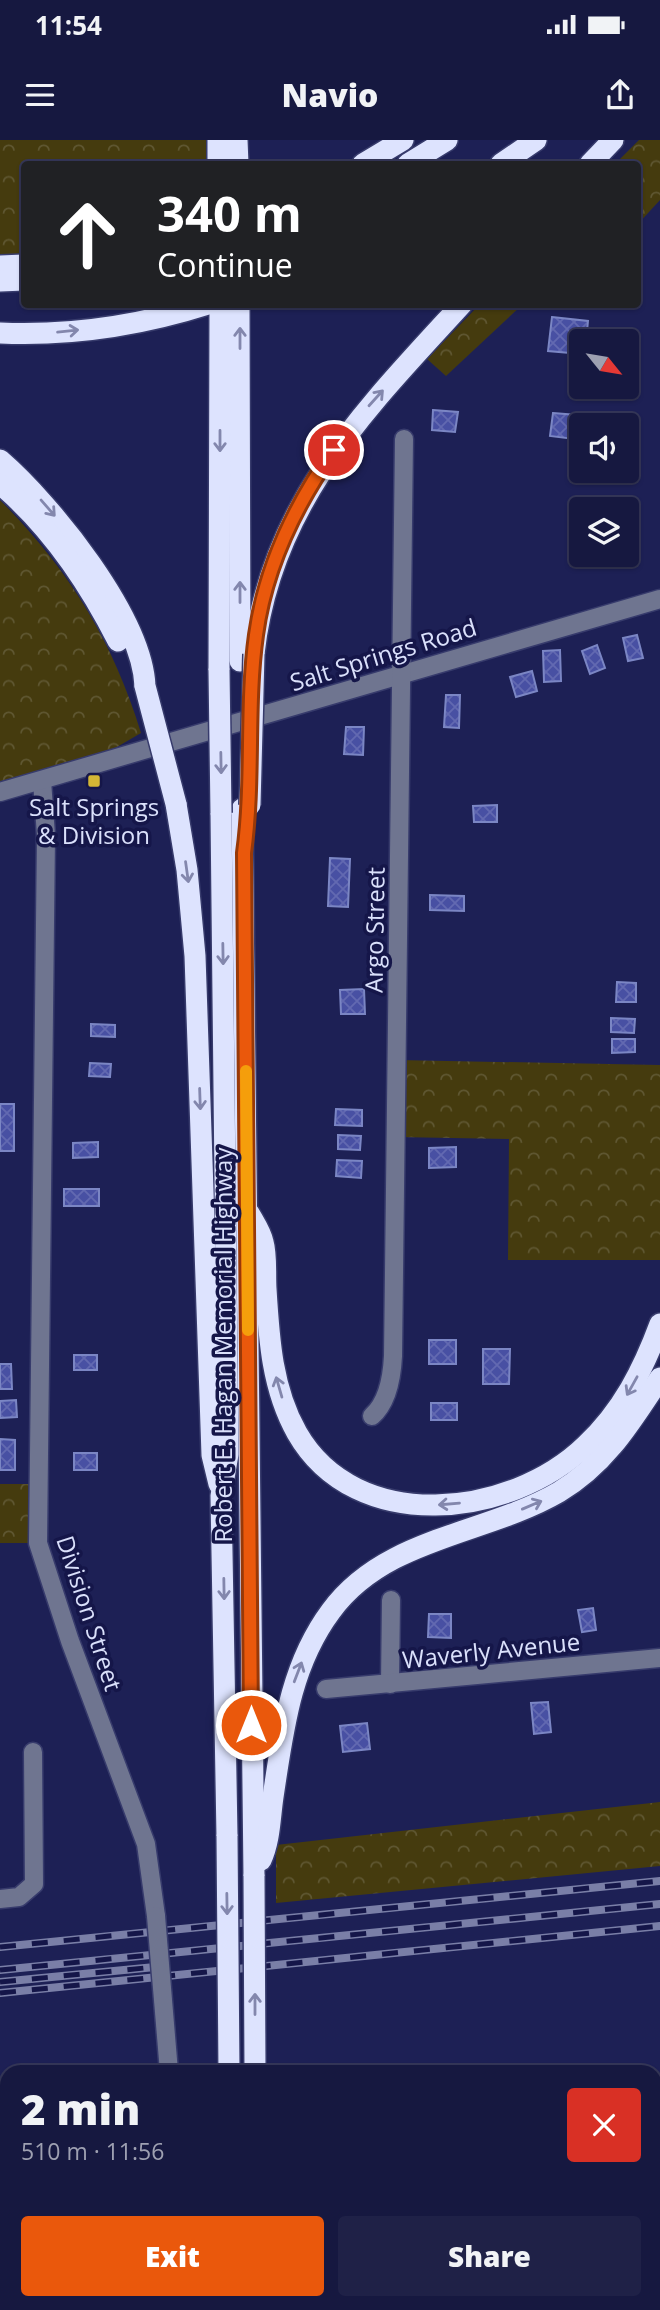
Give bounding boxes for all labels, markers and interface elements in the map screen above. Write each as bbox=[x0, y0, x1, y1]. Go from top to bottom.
text: 11:54 bbox=[35, 7, 102, 43]
text: Navio bbox=[282, 73, 378, 116]
icon: menu bbox=[21, 76, 59, 114]
icon: share bbox=[601, 76, 639, 114]
text: 340 m bbox=[157, 180, 302, 246]
icon: ahead bbox=[42, 189, 133, 280]
text: Continue bbox=[157, 243, 293, 286]
one-way arrow bbox=[56, 324, 79, 337]
one-way arrow bbox=[233, 327, 247, 350]
north arrow bbox=[569, 329, 639, 399]
map controls bbox=[569, 329, 639, 567]
one-way arrow bbox=[368, 390, 384, 408]
button: sound bbox=[569, 413, 639, 483]
pin bbox=[304, 420, 364, 480]
one-way arrow bbox=[213, 429, 227, 452]
icon: arrive bbox=[315, 431, 353, 469]
button: layers bbox=[569, 497, 639, 567]
one-way arrow bbox=[40, 499, 56, 517]
one-way arrow bbox=[233, 581, 247, 604]
street label: Salt Springs Road bbox=[286, 610, 480, 698]
one-way arrow bbox=[214, 751, 227, 774]
marker: Salt Springs & Division bbox=[86, 773, 102, 789]
place label: Salt Springs & Division bbox=[29, 790, 159, 851]
one-way arrow bbox=[181, 860, 194, 882]
street label: Argo Street bbox=[356, 867, 392, 993]
one-way arrow bbox=[216, 943, 230, 966]
one-way arrow bbox=[194, 1087, 207, 1110]
street label: Robert E. Hagan Memorial Highway bbox=[206, 1147, 239, 1542]
one-way arrow bbox=[625, 1375, 638, 1396]
one-way arrow bbox=[271, 1376, 284, 1398]
one-way arrow bbox=[438, 1498, 461, 1511]
one-way arrow bbox=[521, 1498, 542, 1511]
street label: Division Street bbox=[49, 1531, 131, 1695]
one-way arrow bbox=[217, 1577, 230, 1600]
street label: Waverly Avenue bbox=[400, 1624, 582, 1676]
one-way arrow bbox=[292, 1662, 305, 1684]
position arrow bbox=[214, 1688, 288, 1762]
one-way arrow bbox=[221, 1892, 234, 1915]
one-way arrow bbox=[248, 1993, 262, 2016]
text: 2 min bbox=[21, 2080, 140, 2137]
button: close bbox=[567, 2088, 641, 2162]
text: 510 m · 11:56 bbox=[21, 2135, 164, 2167]
button: Exit bbox=[21, 2216, 324, 2296]
button: Share bbox=[338, 2216, 641, 2296]

